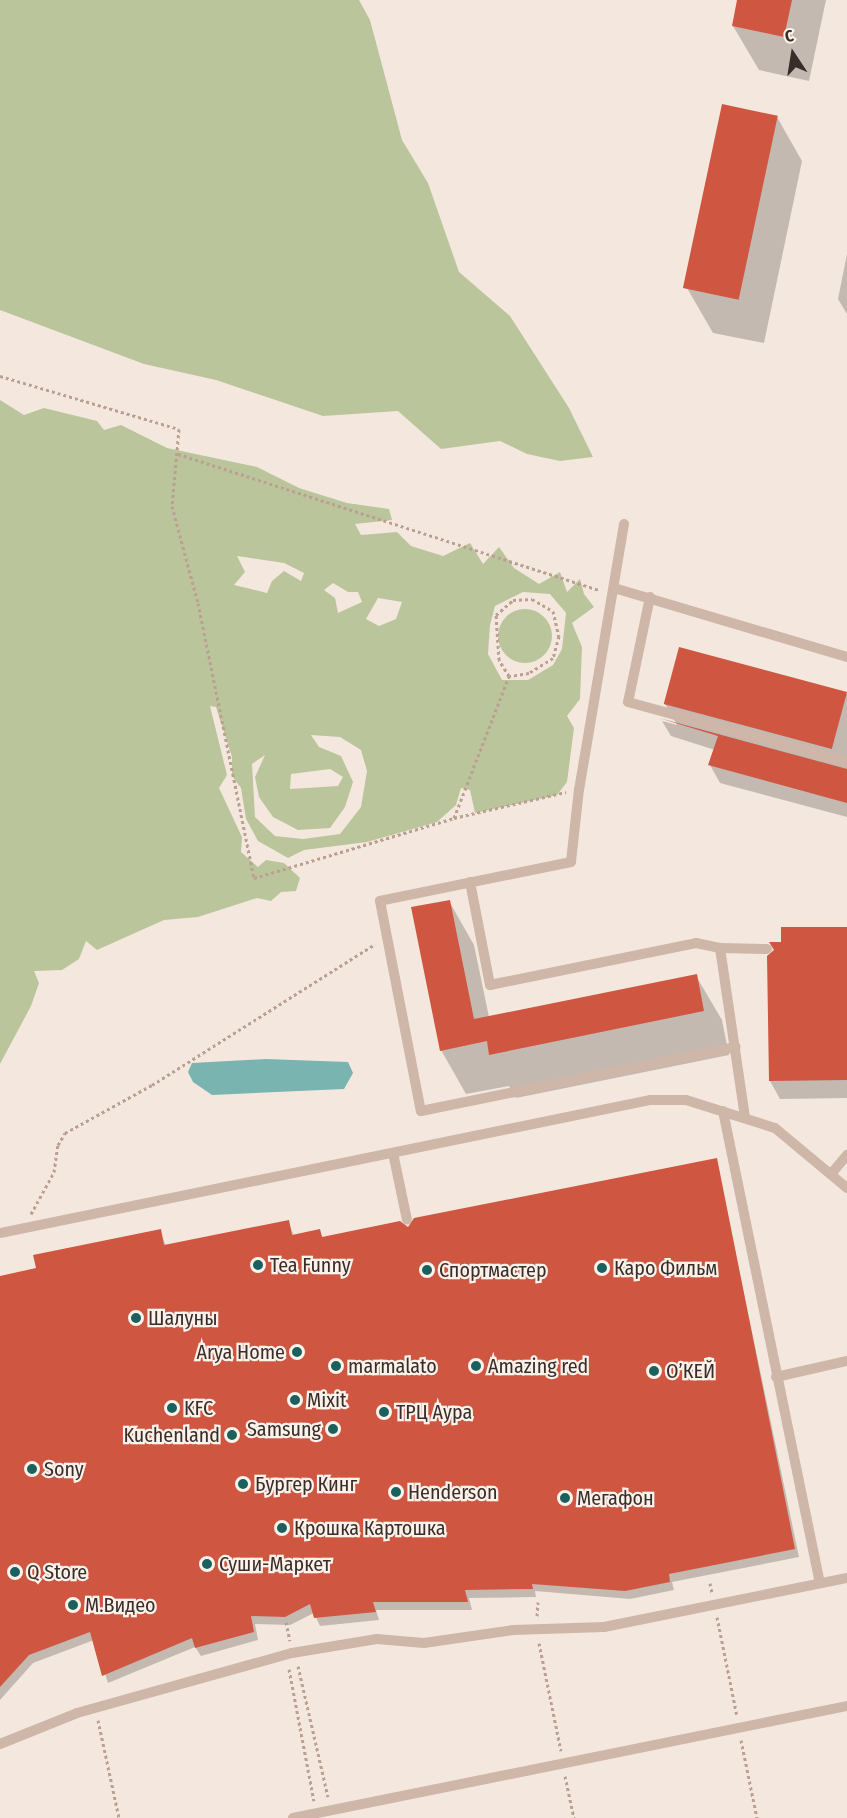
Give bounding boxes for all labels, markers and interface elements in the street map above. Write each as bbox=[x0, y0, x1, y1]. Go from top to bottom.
north arrow bbox=[763, 24, 823, 84]
text: С bbox=[783, 26, 795, 46]
place label: Tea Funny bbox=[270, 1253, 351, 1277]
place label: Каро Фильм bbox=[614, 1256, 717, 1280]
marker: Tea Funny bbox=[251, 1258, 265, 1272]
place label: Спортмастер bbox=[439, 1258, 547, 1282]
marker: Каро Фильм bbox=[595, 1261, 609, 1275]
marker: Спортмастер bbox=[420, 1263, 434, 1277]
place label: Шалуны bbox=[148, 1306, 217, 1330]
marker: Шалуны bbox=[129, 1311, 143, 1325]
place label: Arya Home bbox=[196, 1340, 285, 1364]
marker: Arya Home bbox=[290, 1345, 304, 1359]
place label: marmalato bbox=[348, 1354, 437, 1378]
place label: Amazing red bbox=[488, 1354, 588, 1378]
marker: marmalato bbox=[329, 1359, 343, 1373]
marker: Amazing red bbox=[469, 1359, 483, 1373]
place label: О’КЕЙ bbox=[666, 1359, 715, 1383]
marker: О’КЕЙ bbox=[647, 1364, 661, 1378]
place label: Mixit bbox=[307, 1388, 347, 1412]
marker: Mixit bbox=[288, 1393, 302, 1407]
place label: KFC bbox=[184, 1396, 213, 1420]
place label: ТРЦ Аура bbox=[396, 1400, 472, 1424]
marker: KFC bbox=[165, 1401, 179, 1415]
marker: ТРЦ Аура bbox=[377, 1405, 391, 1419]
place label: Samsung bbox=[247, 1417, 321, 1441]
marker: Samsung bbox=[326, 1422, 340, 1436]
place label: Kuchenland bbox=[123, 1423, 220, 1447]
marker: Kuchenland bbox=[225, 1428, 239, 1442]
place label: Sony bbox=[44, 1457, 84, 1481]
marker: Sony bbox=[25, 1462, 39, 1476]
place label: Бургер Кинг bbox=[255, 1472, 357, 1496]
marker: Бургер Кинг bbox=[236, 1477, 250, 1491]
place label: Henderson bbox=[408, 1480, 497, 1504]
marker: Henderson bbox=[389, 1485, 403, 1499]
place label: Мегафон bbox=[577, 1486, 654, 1510]
marker: Мегафон bbox=[558, 1491, 572, 1505]
place label: Крошка Картошка bbox=[294, 1516, 446, 1540]
marker: Крошка Картошка bbox=[275, 1521, 289, 1535]
place label: Суши-Маркет bbox=[219, 1552, 331, 1576]
marker: Суши-Маркет bbox=[200, 1557, 214, 1571]
place label: Q Store bbox=[27, 1560, 87, 1584]
marker: Q Store bbox=[8, 1565, 22, 1579]
place label: М.Видео bbox=[85, 1593, 156, 1617]
marker: М.Видео bbox=[66, 1598, 80, 1612]

